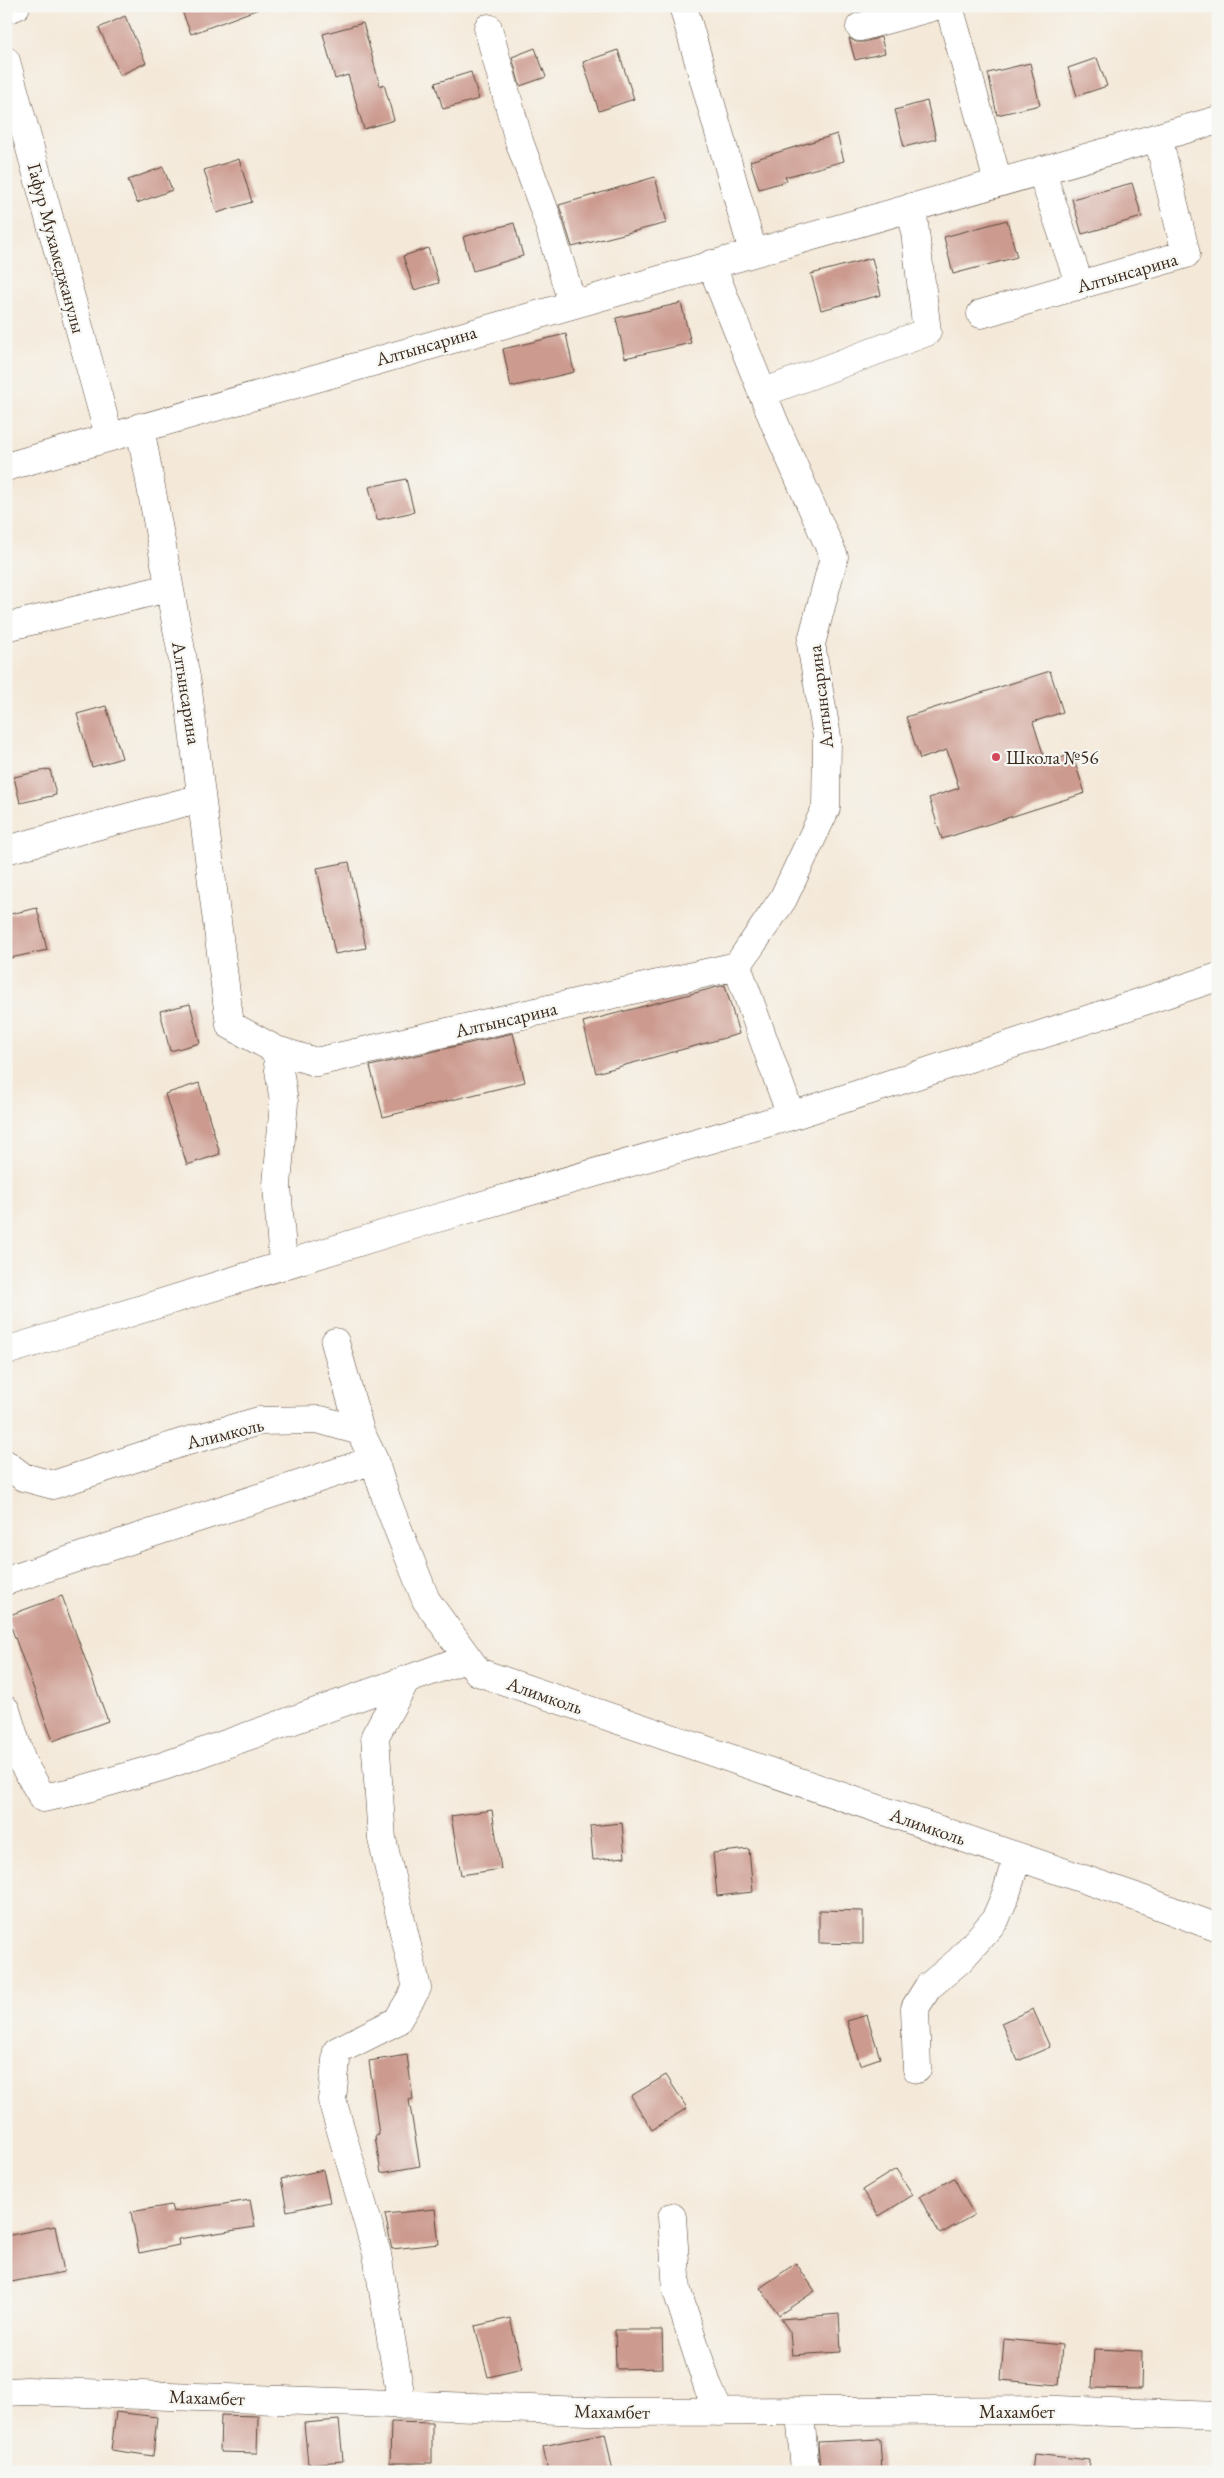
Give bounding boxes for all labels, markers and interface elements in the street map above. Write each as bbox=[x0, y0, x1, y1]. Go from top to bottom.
street label: Гафур Мухамеджанулы bbox=[22, 160, 91, 336]
street label: Алтынсарина bbox=[1073, 246, 1181, 299]
street label: Алтынсарина bbox=[372, 319, 480, 372]
street label: Алтынсарина bbox=[166, 639, 207, 747]
street label: Алтынсарина bbox=[802, 643, 839, 751]
place label: Школа №56 bbox=[1006, 745, 1099, 770]
marker: Школа №56 bbox=[990, 751, 1002, 763]
street label: Алтынсарина bbox=[452, 996, 560, 1044]
street label: Алимколь bbox=[183, 1412, 267, 1455]
street label: Алимколь bbox=[503, 1671, 586, 1720]
street label: Алимколь bbox=[886, 1802, 969, 1851]
street label: Махамбет bbox=[169, 2384, 246, 2411]
street label: Махамбет bbox=[574, 2398, 650, 2425]
street label: Махамбет bbox=[979, 2399, 1055, 2424]

